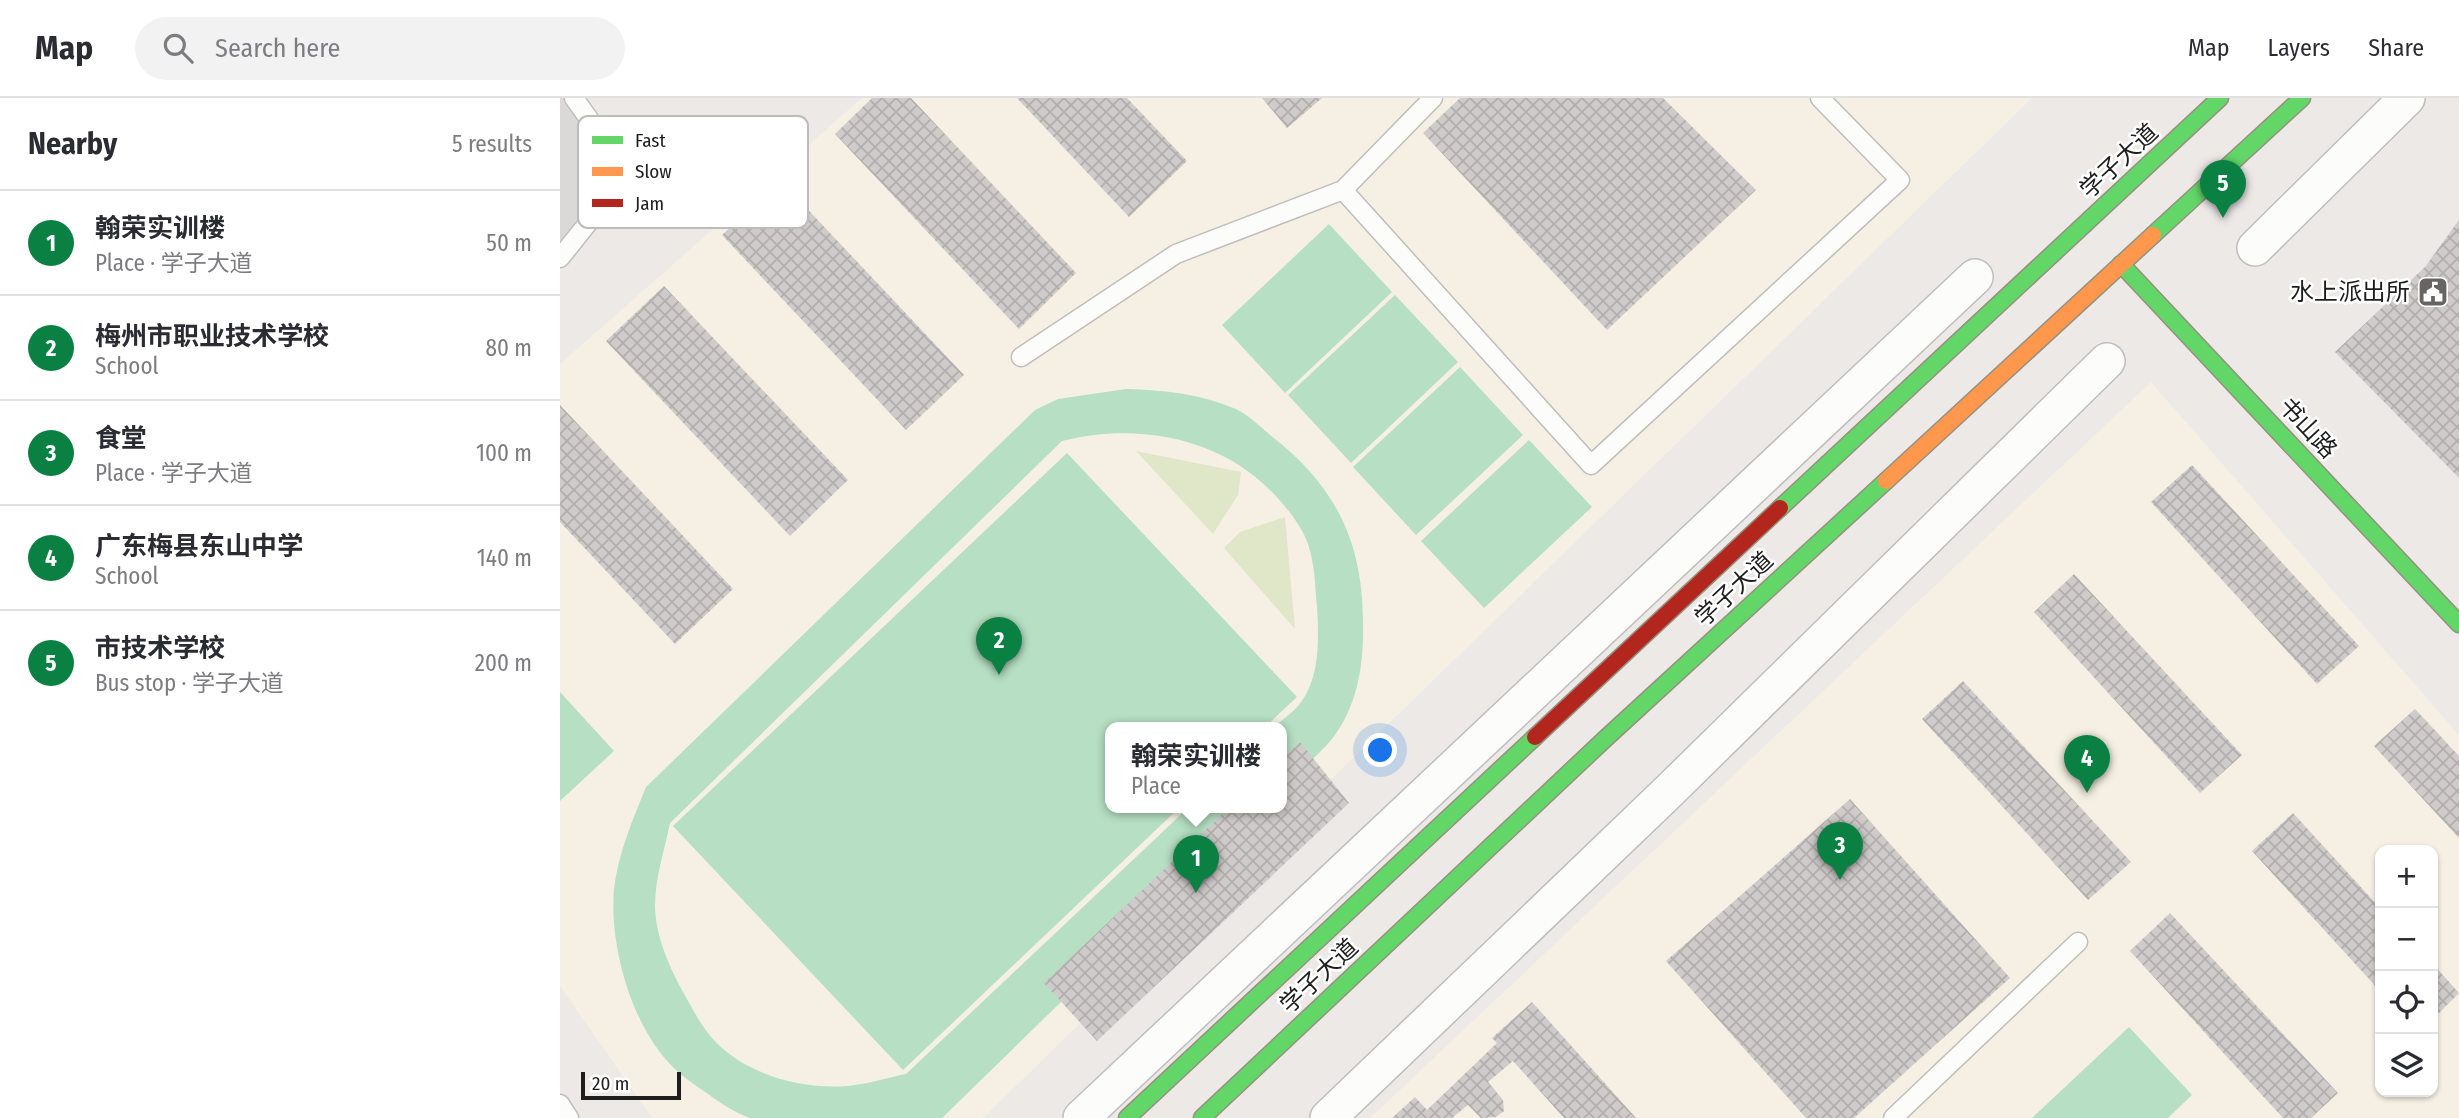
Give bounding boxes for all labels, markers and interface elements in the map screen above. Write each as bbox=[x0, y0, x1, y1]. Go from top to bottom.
search box bbox=[135, 17, 625, 80]
text: Map bbox=[35, 28, 93, 68]
icon: search bbox=[159, 29, 197, 67]
text: Search here bbox=[215, 33, 340, 64]
text: Map bbox=[2188, 34, 2230, 62]
text: Layers bbox=[2268, 34, 2330, 62]
text: Share bbox=[2368, 34, 2424, 62]
legend bbox=[578, 116, 808, 228]
street label: 学子大道 bbox=[2074, 118, 2164, 204]
text: Nearby bbox=[28, 126, 117, 162]
text: Fast bbox=[635, 129, 666, 152]
text: 5 results bbox=[452, 130, 532, 158]
text: Slow bbox=[635, 160, 672, 183]
pin: 5 bbox=[2200, 160, 2246, 218]
text: Jam bbox=[635, 192, 664, 215]
text: 翰荣实训楼 bbox=[95, 213, 225, 244]
text: 1 bbox=[46, 229, 56, 257]
text: 50 m bbox=[486, 229, 532, 257]
text: Place · 学子大道 bbox=[95, 249, 252, 277]
public building icon: 水上派出所 bbox=[2416, 275, 2450, 309]
place label: 水上派出所 bbox=[2290, 278, 2410, 306]
text: 梅州市职业技术学校 bbox=[95, 321, 329, 352]
text: 2 bbox=[46, 334, 56, 362]
text: 80 m bbox=[485, 334, 532, 362]
text: School bbox=[95, 352, 159, 380]
street label: 书山路 bbox=[2273, 392, 2343, 464]
text: 食堂 bbox=[95, 423, 147, 454]
text: 3 bbox=[46, 439, 56, 467]
text: 100 m bbox=[476, 439, 532, 467]
text: Place · 学子大道 bbox=[95, 459, 252, 487]
text: 广东梅县东山中学 bbox=[95, 531, 303, 562]
text: 4 bbox=[45, 544, 57, 572]
text: 140 m bbox=[477, 544, 532, 572]
street label: 学子大道 bbox=[1689, 546, 1779, 632]
text: School bbox=[95, 562, 159, 590]
pin: 2 bbox=[976, 617, 1022, 675]
text: 市技术学校 bbox=[95, 633, 225, 664]
text: 5 bbox=[45, 649, 57, 677]
text: 200 m bbox=[475, 649, 532, 677]
text: Bus stop · 学子大道 bbox=[95, 669, 284, 697]
popup bbox=[1105, 722, 1287, 813]
your location bbox=[1363, 733, 1397, 767]
pin: 4 bbox=[2064, 735, 2110, 793]
text: 翰荣实训楼 bbox=[1131, 741, 1261, 772]
text: Place bbox=[1131, 772, 1181, 800]
pin: 3 bbox=[1817, 822, 1863, 880]
pin: 1 bbox=[1173, 835, 1219, 893]
map controls bbox=[2375, 845, 2438, 1097]
button: + bbox=[2375, 845, 2438, 908]
button: − bbox=[2375, 908, 2438, 971]
street label: 学子大道 bbox=[1274, 933, 1364, 1019]
button: locate bbox=[2375, 971, 2438, 1034]
button: layers bbox=[2375, 1034, 2438, 1097]
scale bar bbox=[581, 1069, 681, 1101]
text: 20 m bbox=[592, 1072, 629, 1095]

